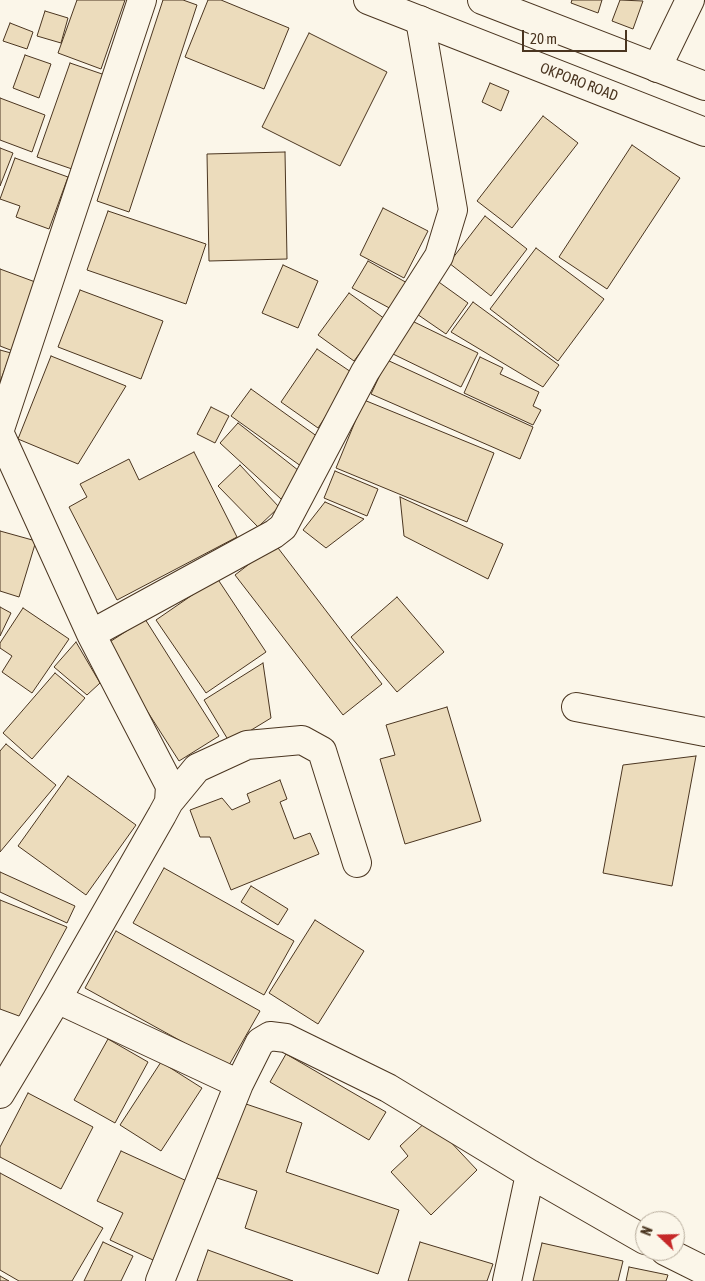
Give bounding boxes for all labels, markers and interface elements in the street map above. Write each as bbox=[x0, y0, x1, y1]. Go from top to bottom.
scale bar bbox=[525, 20, 630, 52]
text: 20 m bbox=[530, 30, 557, 47]
street label: OKPORO ROAD bbox=[537, 59, 621, 105]
north arrow bbox=[635, 1211, 685, 1261]
text: N bbox=[638, 1224, 656, 1238]

